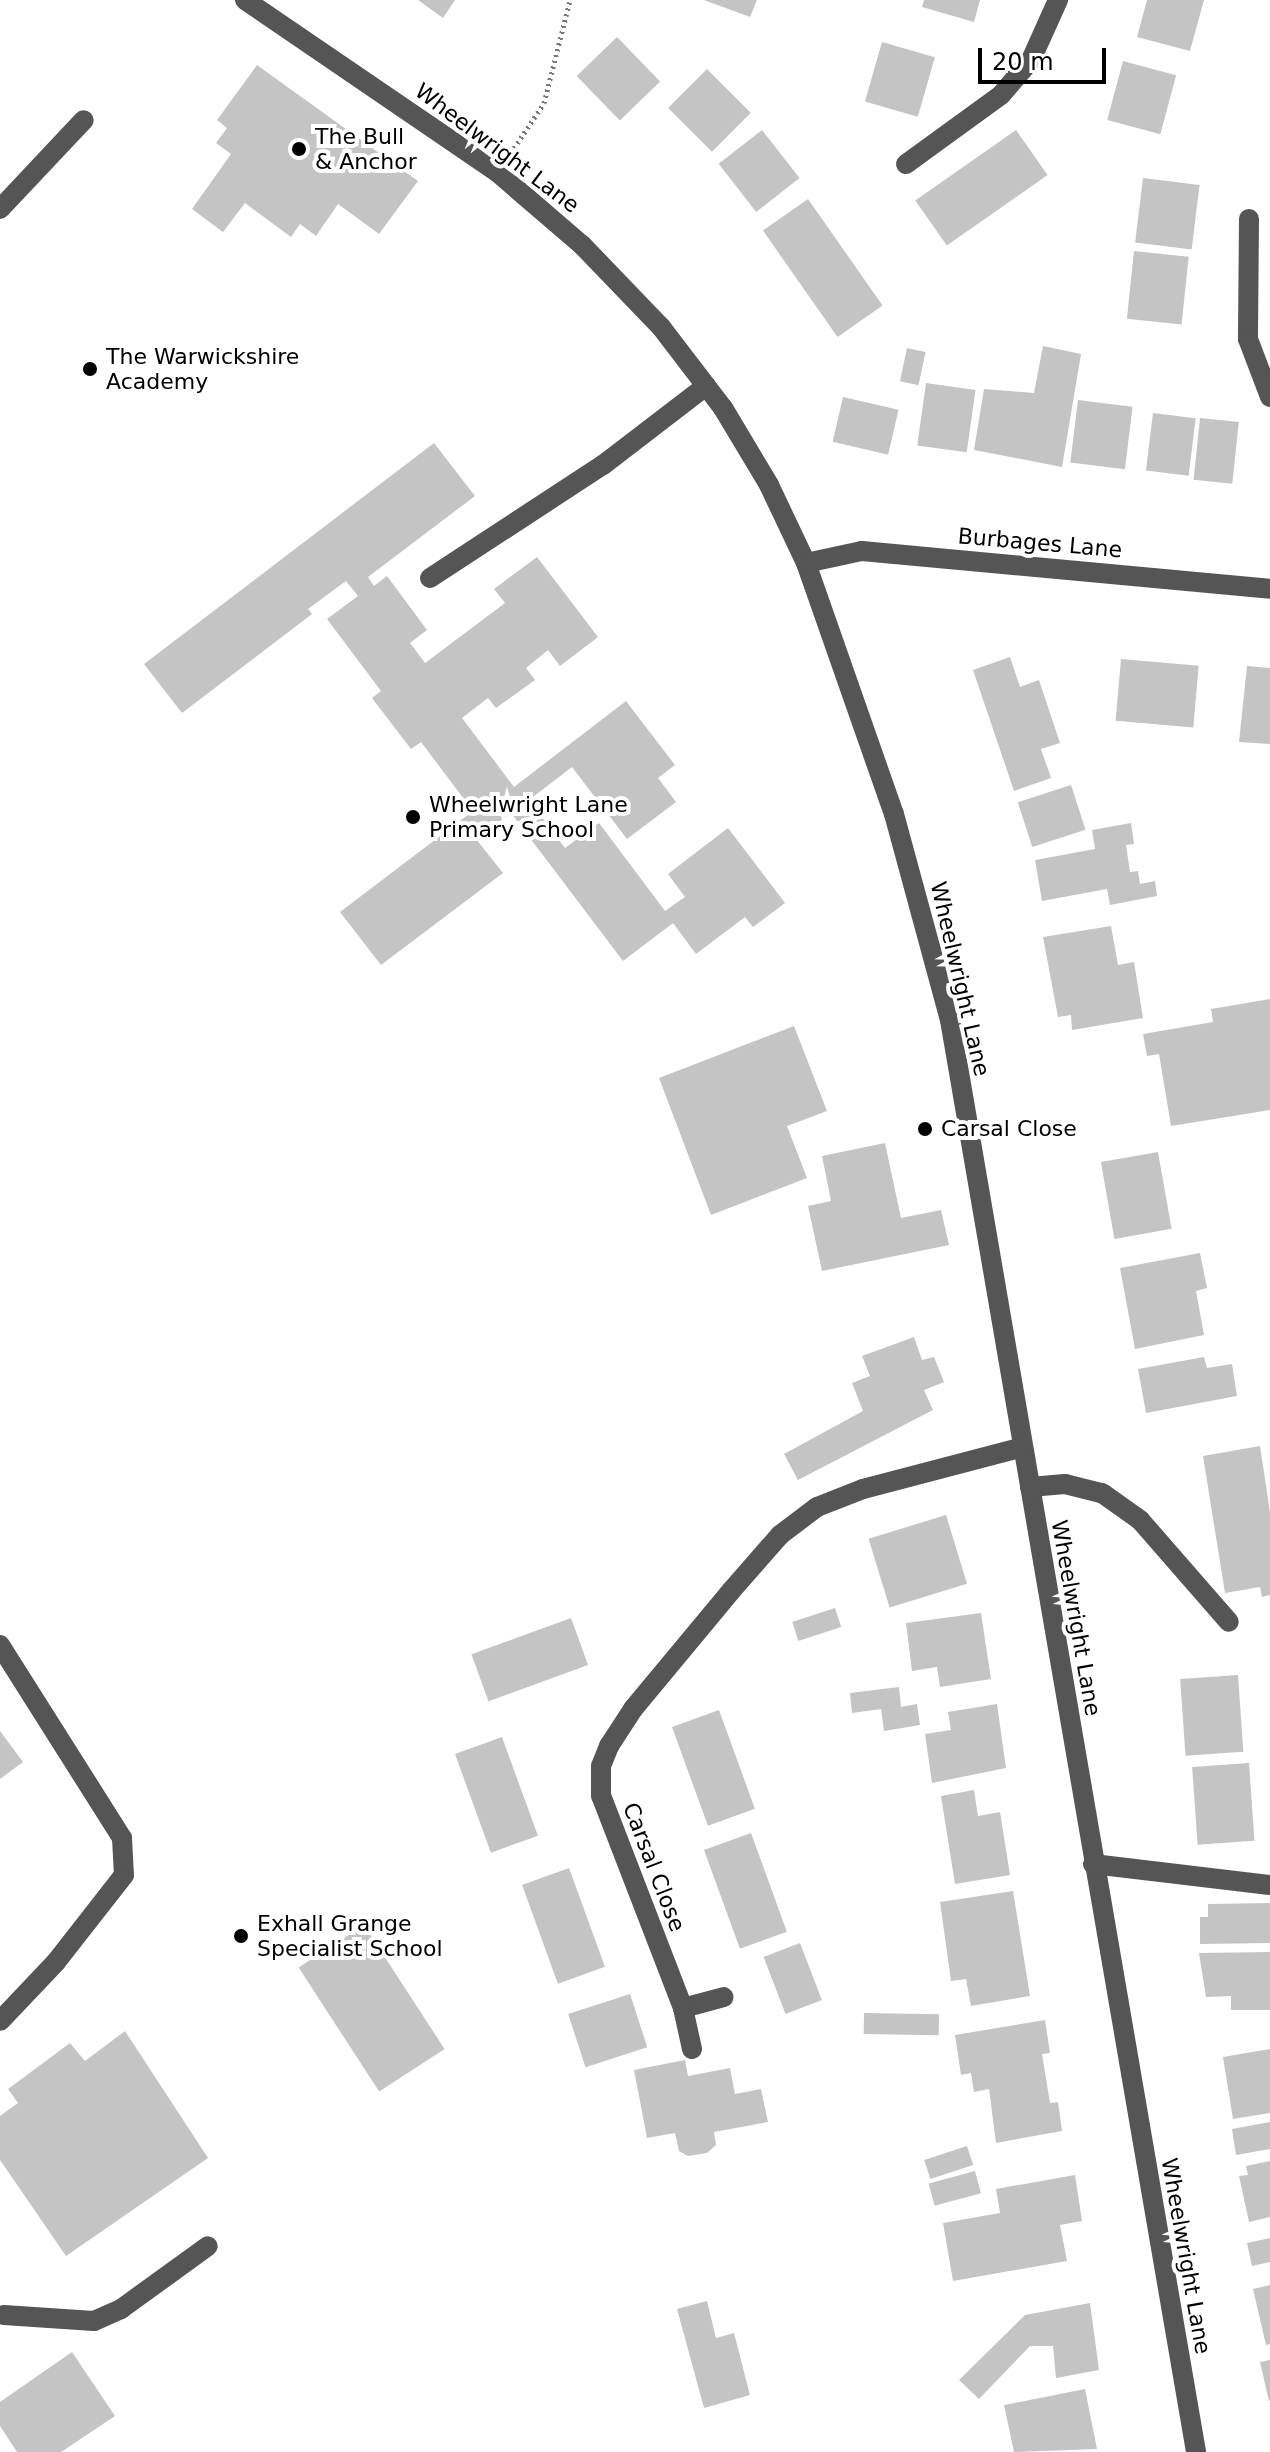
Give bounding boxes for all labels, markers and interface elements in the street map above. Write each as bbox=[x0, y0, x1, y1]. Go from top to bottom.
scale bar bbox=[982, 32, 1110, 82]
text: 20 m bbox=[992, 48, 1054, 76]
street label: Wheelwright Lane bbox=[410, 78, 584, 218]
place label: The Bull & Anchor bbox=[315, 123, 417, 174]
marker: The Bull & Anchor bbox=[290, 140, 308, 158]
place label: The Warwickshire Academy bbox=[106, 343, 299, 394]
marker: The Warwickshire Academy bbox=[81, 360, 99, 378]
street label: Burbages Lane bbox=[957, 523, 1123, 563]
place label: Wheelwright Lane Primary School bbox=[429, 791, 628, 842]
marker: Wheelwright Lane Primary School bbox=[404, 808, 422, 826]
street label: Wheelwright Lane bbox=[925, 879, 995, 1079]
place label: Carsal Close bbox=[941, 1116, 1077, 1142]
marker: Carsal Close bbox=[916, 1120, 934, 1138]
street label: Wheelwright Lane bbox=[1046, 1518, 1106, 1718]
street label: Carsal Close bbox=[617, 1799, 691, 1935]
place label: Exhall Grange Specialist School bbox=[257, 1910, 442, 1962]
marker: Exhall Grange Specialist School bbox=[232, 1927, 250, 1945]
street label: Wheelwright Lane bbox=[1156, 2156, 1216, 2356]

